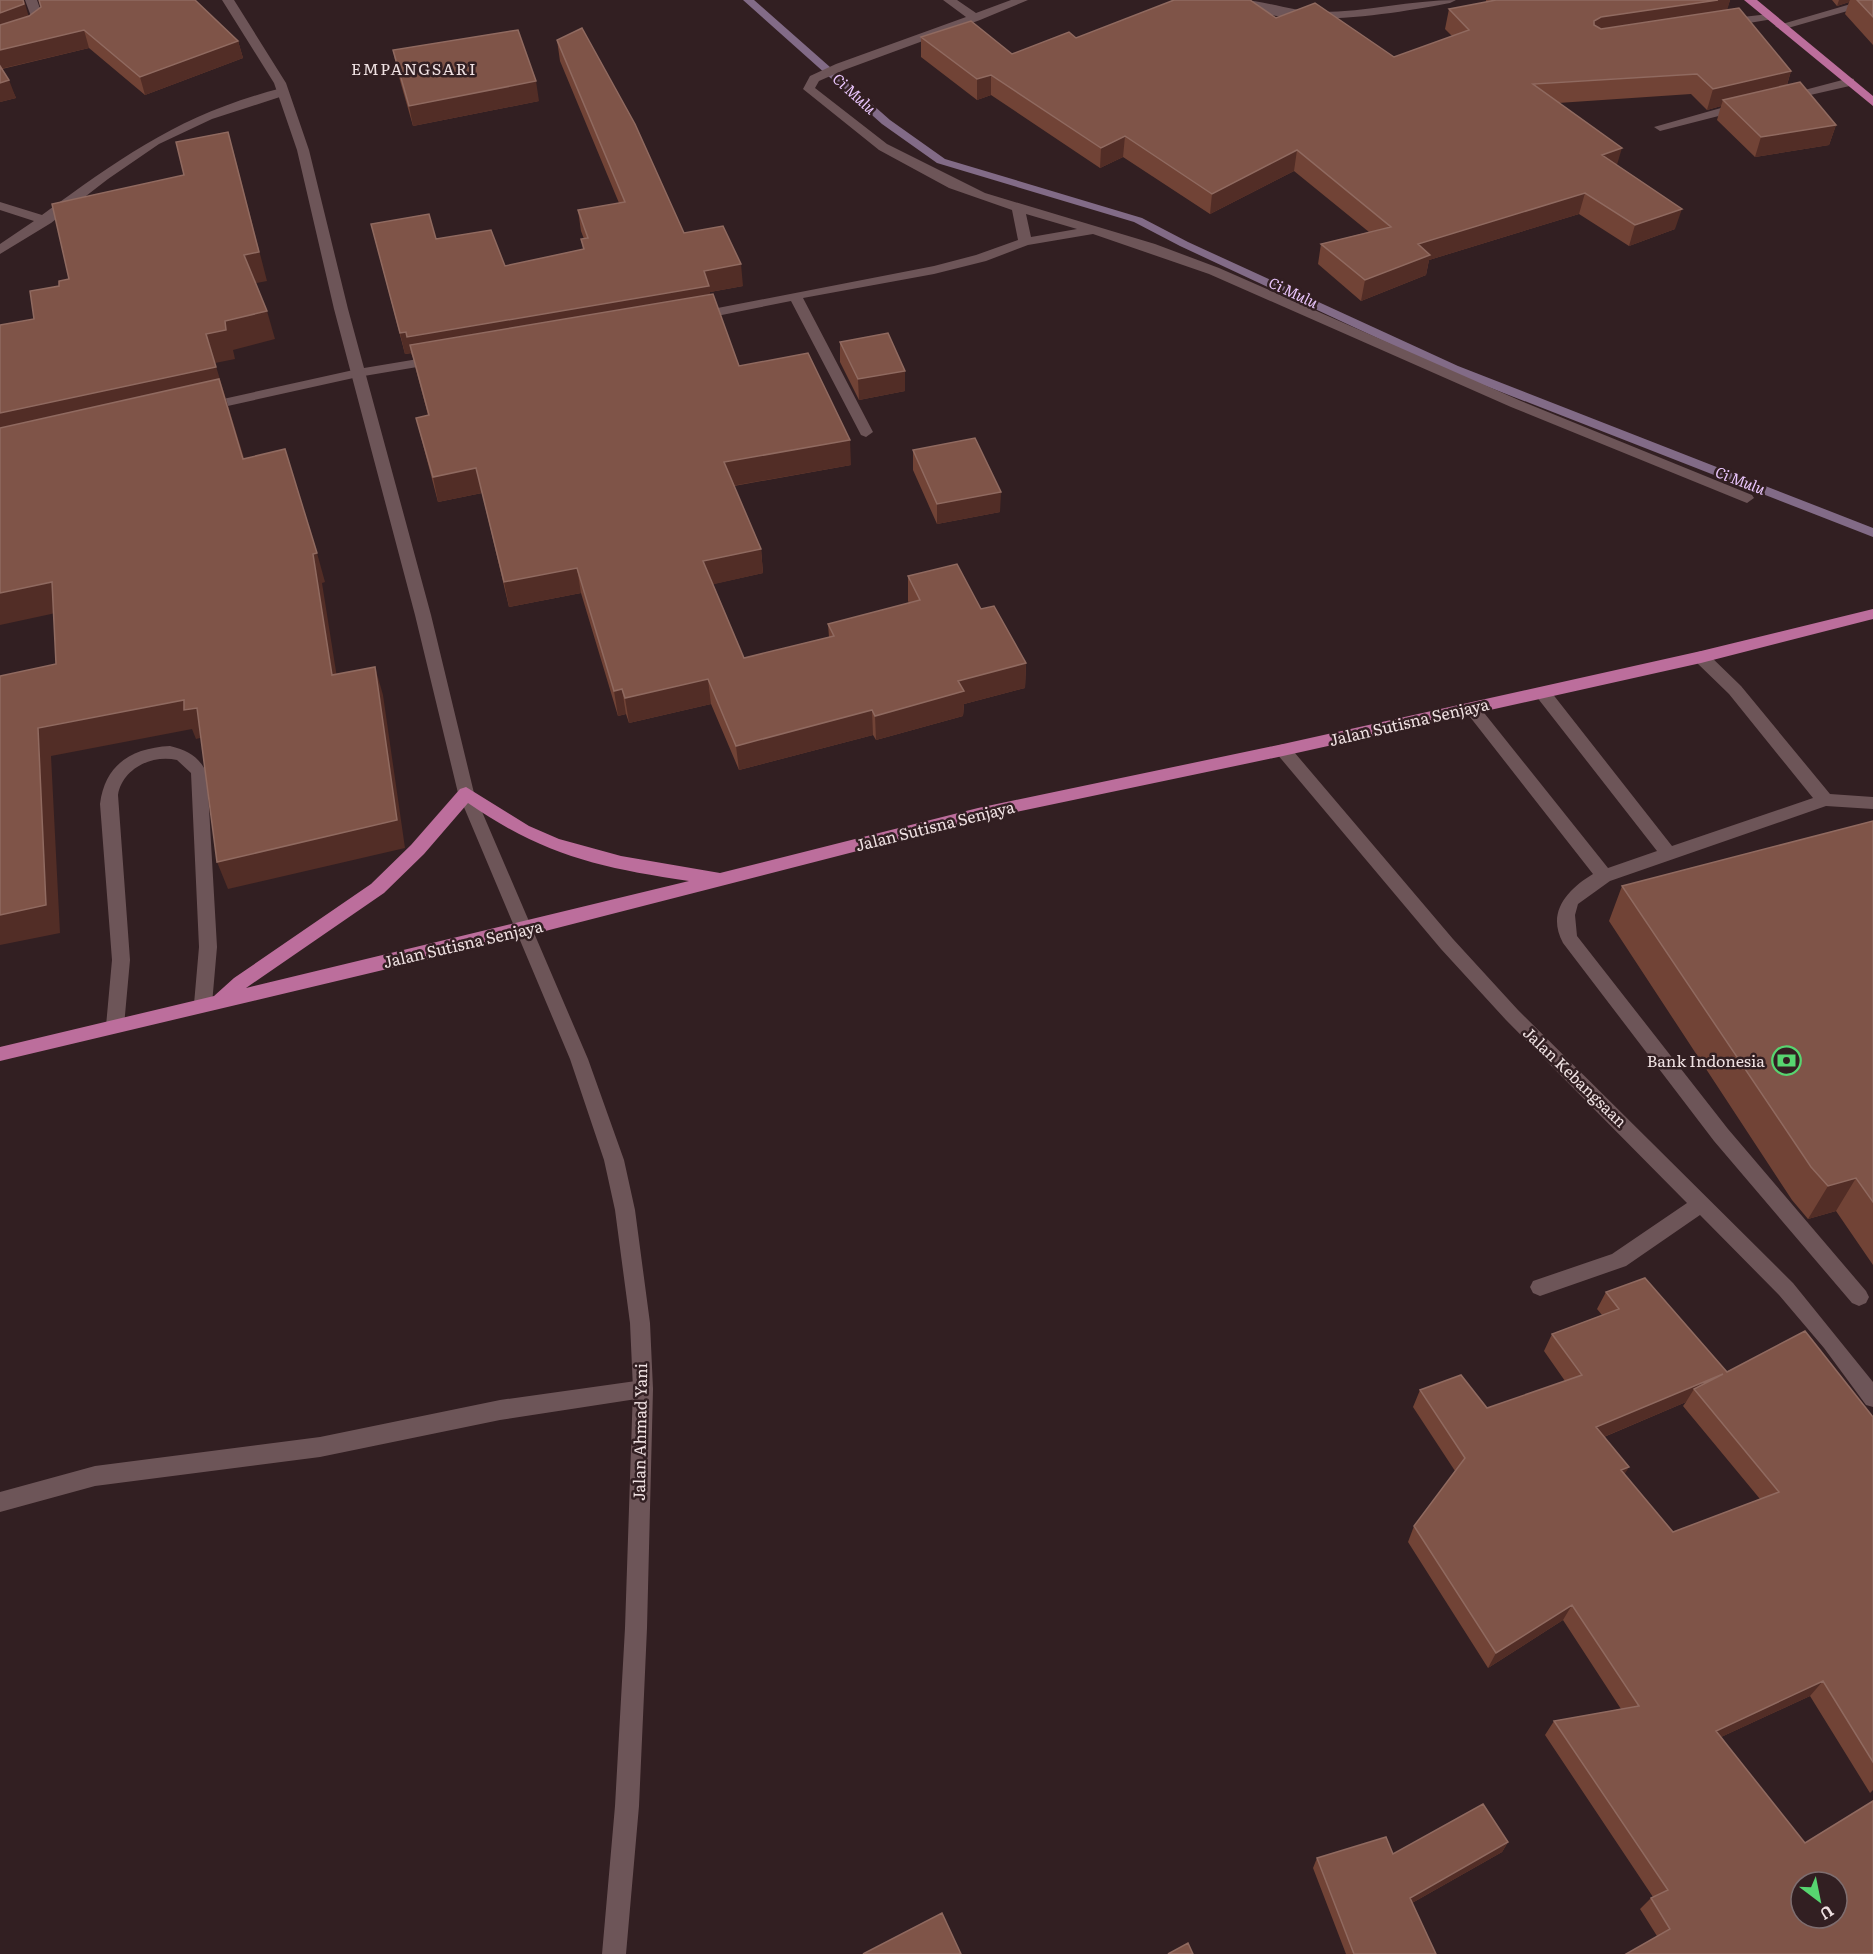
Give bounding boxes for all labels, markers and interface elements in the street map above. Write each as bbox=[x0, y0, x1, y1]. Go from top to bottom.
district label: EMPANGSARI bbox=[351, 56, 477, 80]
water label: Ci Mulu bbox=[828, 67, 882, 119]
water label: Ci Mulu bbox=[1265, 270, 1322, 313]
water label: Ci Mulu bbox=[1712, 460, 1769, 500]
street label: Jalan Sutisna Senjaya bbox=[1327, 691, 1491, 751]
street label: Jalan Sutisna Senjaya bbox=[853, 794, 1017, 856]
street label: Jalan Sutisna Senjaya bbox=[381, 913, 545, 973]
street label: Jalan Kebangsaan bbox=[1518, 1020, 1633, 1133]
bank icon: Bank Indonesia bbox=[1770, 1045, 1802, 1077]
place label: Bank Indonesia bbox=[1647, 1048, 1765, 1072]
street label: Jalan Ahmad Yani bbox=[626, 1363, 652, 1501]
north arrow bbox=[1789, 1870, 1849, 1930]
text: U bbox=[1815, 1900, 1839, 1927]

